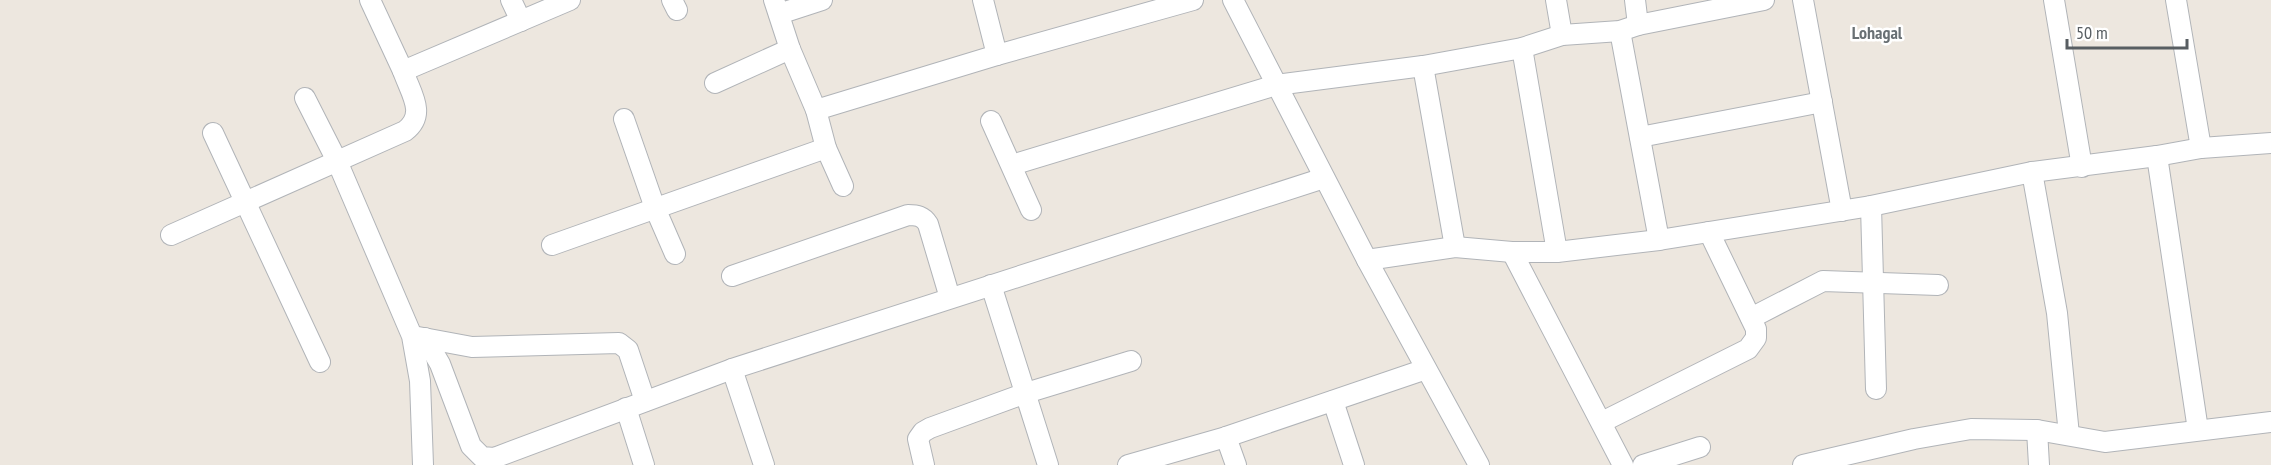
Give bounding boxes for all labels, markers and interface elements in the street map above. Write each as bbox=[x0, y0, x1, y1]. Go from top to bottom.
scale bar bbox=[2067, 12, 2187, 50]
district label: Lohagal bbox=[1852, 21, 1903, 44]
text: 50 m bbox=[2076, 21, 2108, 44]

